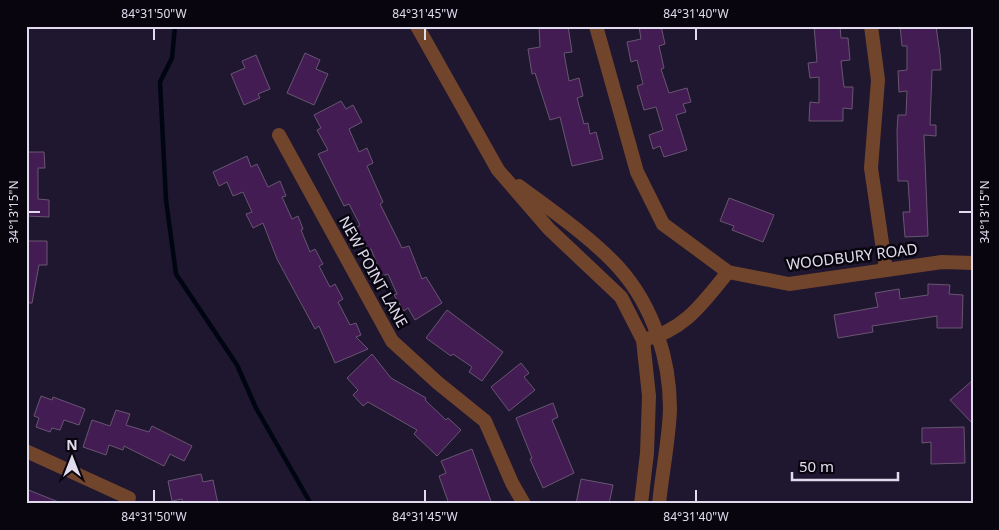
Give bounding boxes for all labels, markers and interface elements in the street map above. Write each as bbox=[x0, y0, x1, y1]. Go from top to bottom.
text: 84°31'50"W bbox=[121, 5, 187, 22]
text: 84°31'45"W bbox=[392, 5, 458, 22]
text: 84°31'40"W bbox=[663, 5, 729, 22]
text: 34°13'15"N bbox=[5, 180, 22, 244]
text: 34°13'15"N bbox=[976, 180, 993, 244]
street label: NEW POINT LANE bbox=[335, 212, 413, 331]
street label: WOODBURY ROAD bbox=[785, 238, 919, 274]
north arrow bbox=[48, 432, 98, 482]
text: N bbox=[66, 435, 78, 454]
scale bar bbox=[792, 450, 898, 482]
text: 50 m bbox=[799, 456, 834, 476]
text: 84°31'50"W bbox=[121, 508, 187, 525]
text: 84°31'45"W bbox=[392, 508, 458, 525]
text: 84°31'40"W bbox=[663, 508, 729, 525]

